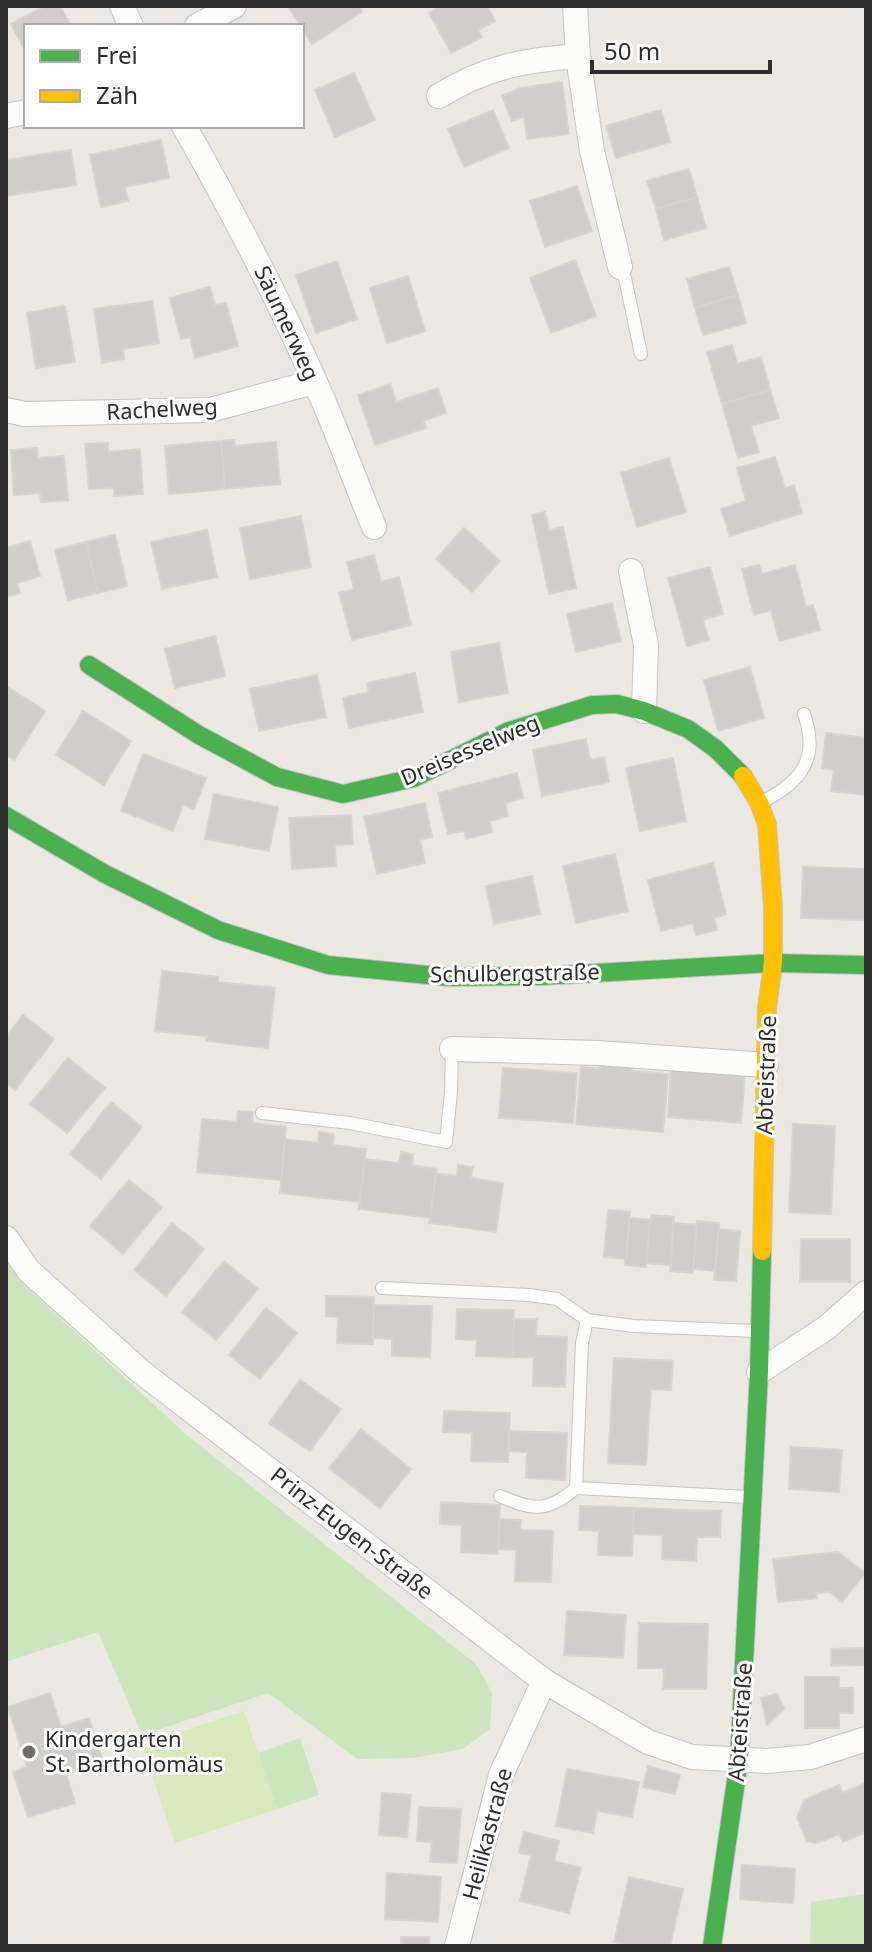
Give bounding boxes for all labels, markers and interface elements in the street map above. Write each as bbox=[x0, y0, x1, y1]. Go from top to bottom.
legend bbox=[24, 24, 304, 128]
scale bar bbox=[592, 24, 770, 74]
text: 50 m bbox=[604, 34, 660, 67]
text: Frei bbox=[96, 38, 138, 71]
text: Zäh bbox=[96, 78, 138, 111]
street label: Säumerweg bbox=[248, 260, 328, 385]
street label: Rachelweg bbox=[105, 390, 218, 426]
street label: Dreisesselweg bbox=[396, 706, 544, 792]
street label: Schulbergstraße bbox=[430, 956, 600, 988]
street label: Abteistraße bbox=[748, 1015, 782, 1135]
street label: Prinz-Eugen-Straße bbox=[265, 1459, 440, 1605]
street label: Abteistraße bbox=[720, 1661, 758, 1783]
place label: Kindergarten St. Bartholomäus bbox=[45, 1723, 223, 1778]
marker: Kindergarten St. Bartholomäus bbox=[20, 1743, 38, 1761]
street label: Heilikastraße bbox=[454, 1764, 518, 1903]

